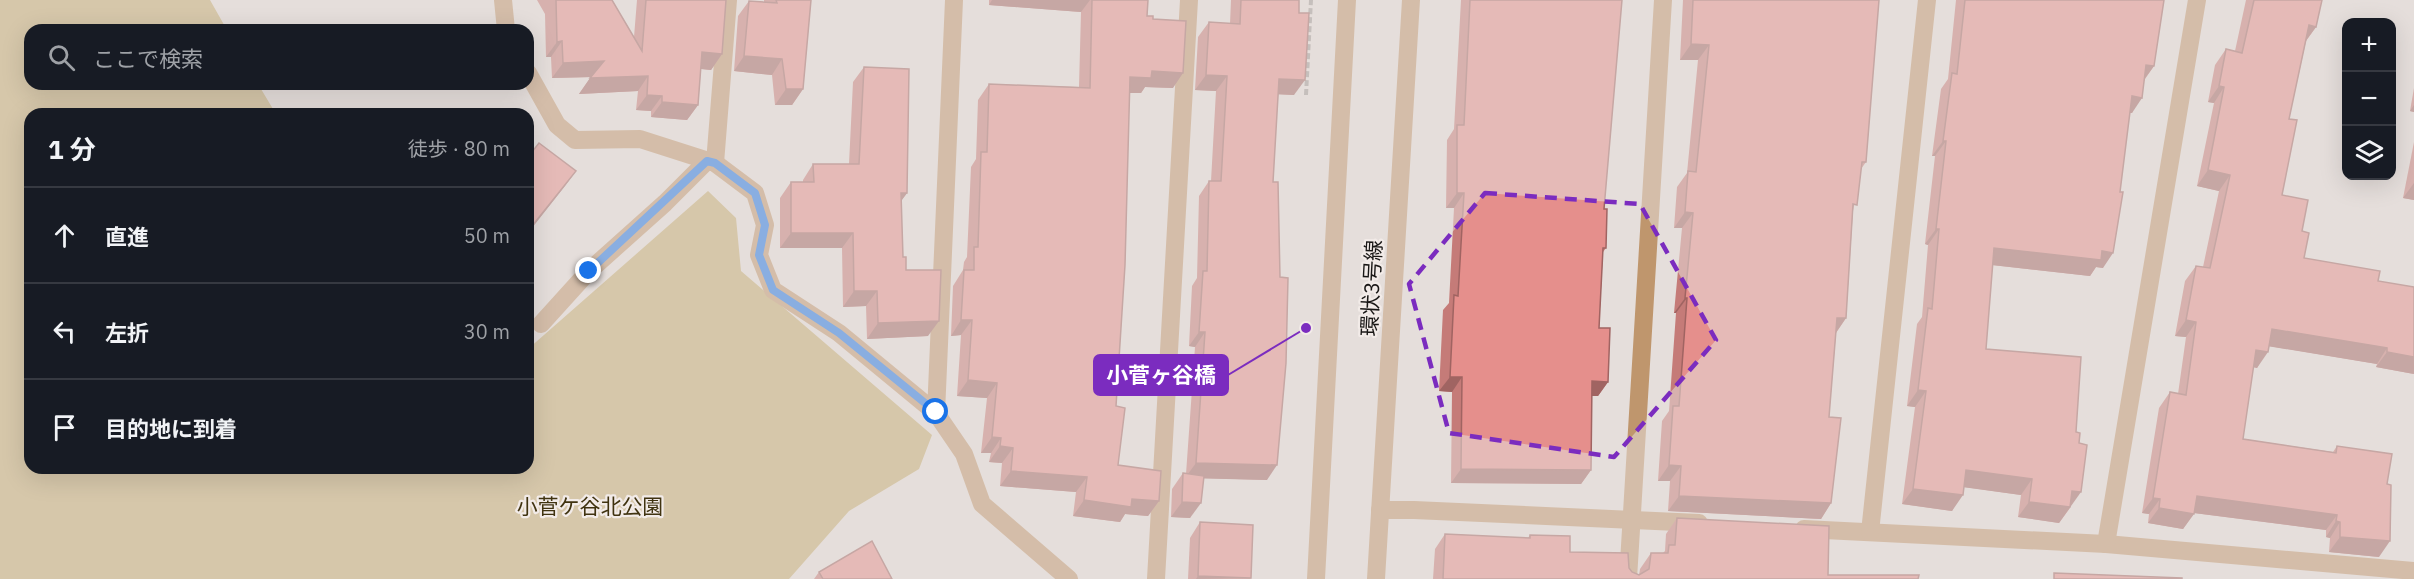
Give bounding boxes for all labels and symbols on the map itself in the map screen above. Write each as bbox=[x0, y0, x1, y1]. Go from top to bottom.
street label: 環状3号線 bbox=[1354, 239, 1388, 337]
route end bbox=[575, 257, 601, 283]
callout: 小菅ヶ谷橋 bbox=[1094, 355, 1228, 395]
text: 小菅ヶ谷橋 bbox=[1106, 360, 1216, 389]
route start bbox=[922, 398, 948, 424]
park label: 小菅ケ谷北公園 bbox=[517, 492, 664, 520]

